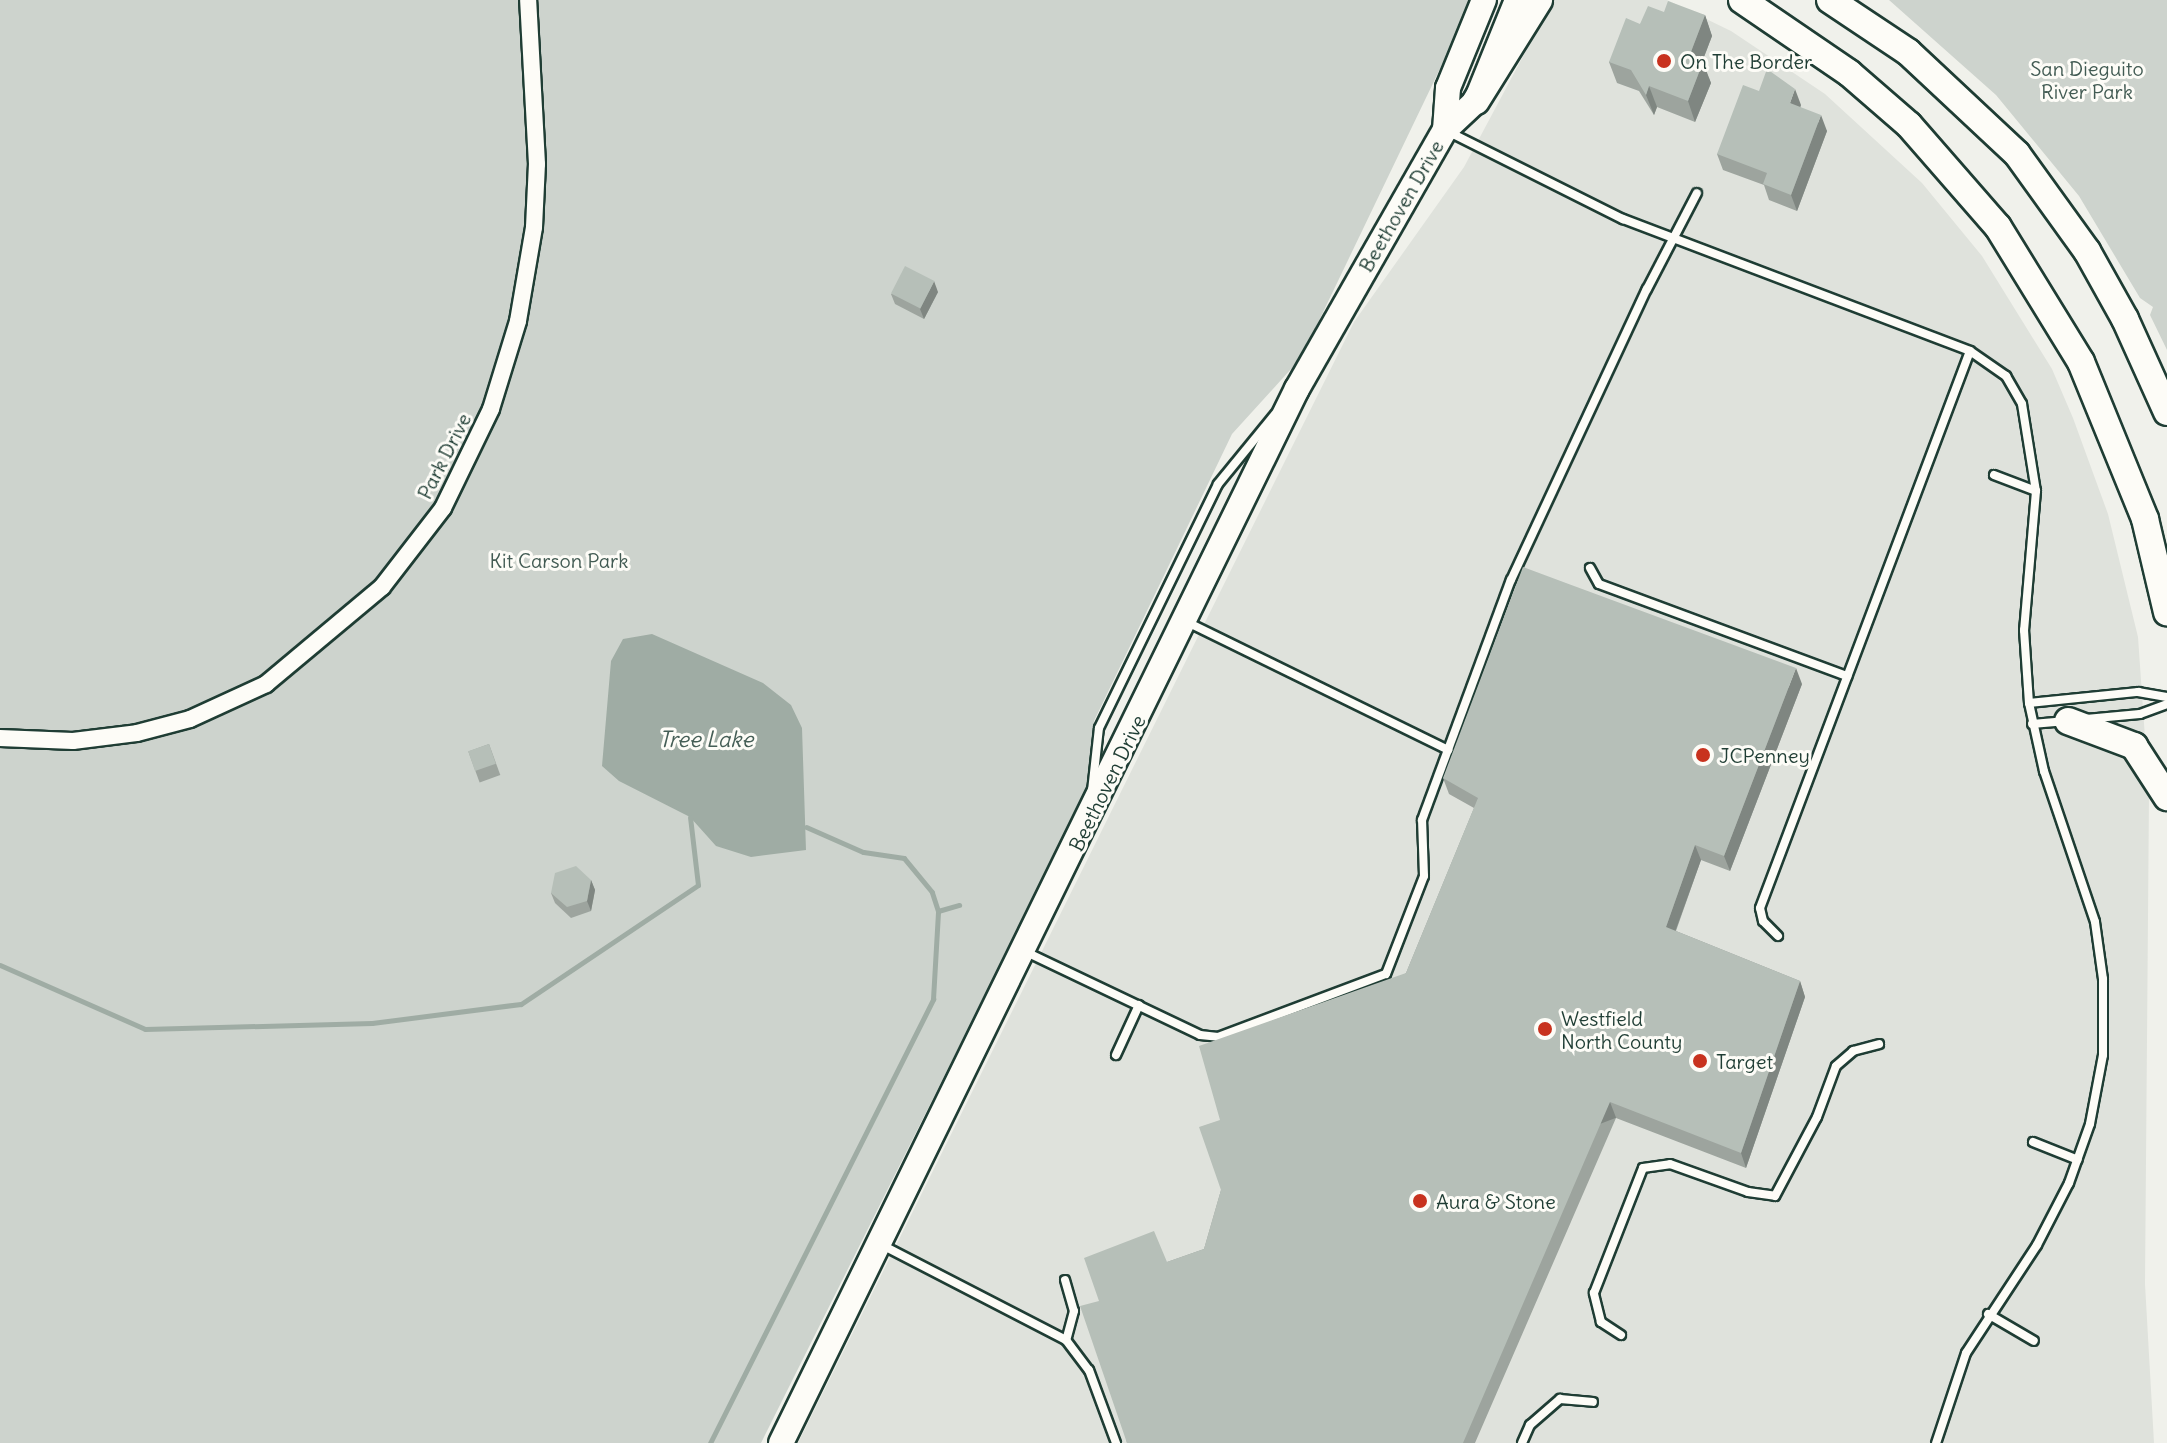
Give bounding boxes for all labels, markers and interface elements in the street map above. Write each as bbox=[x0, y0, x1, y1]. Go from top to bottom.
place label: On The Border bbox=[1680, 49, 1812, 73]
marker: On The Border bbox=[1655, 52, 1673, 70]
park label: San Dieguito River Park bbox=[2030, 57, 2144, 104]
street label: Beethoven Drive bbox=[1354, 136, 1448, 276]
street label: Park Drive bbox=[412, 409, 476, 503]
park label: Kit Carson Park bbox=[490, 548, 628, 572]
street label: Beethoven Drive bbox=[1064, 711, 1150, 855]
water label: Tree Lake bbox=[659, 727, 753, 753]
place label: JCPenney bbox=[1719, 743, 1810, 767]
marker: JCPenney bbox=[1694, 746, 1712, 764]
place label: Westfield North County bbox=[1561, 1006, 1682, 1053]
marker: Westfield North County bbox=[1536, 1020, 1554, 1038]
place label: Target bbox=[1716, 1049, 1773, 1073]
marker: Target bbox=[1691, 1052, 1709, 1070]
place label: Aura & Stone bbox=[1436, 1189, 1556, 1213]
marker: Aura & Stone bbox=[1411, 1192, 1429, 1210]

